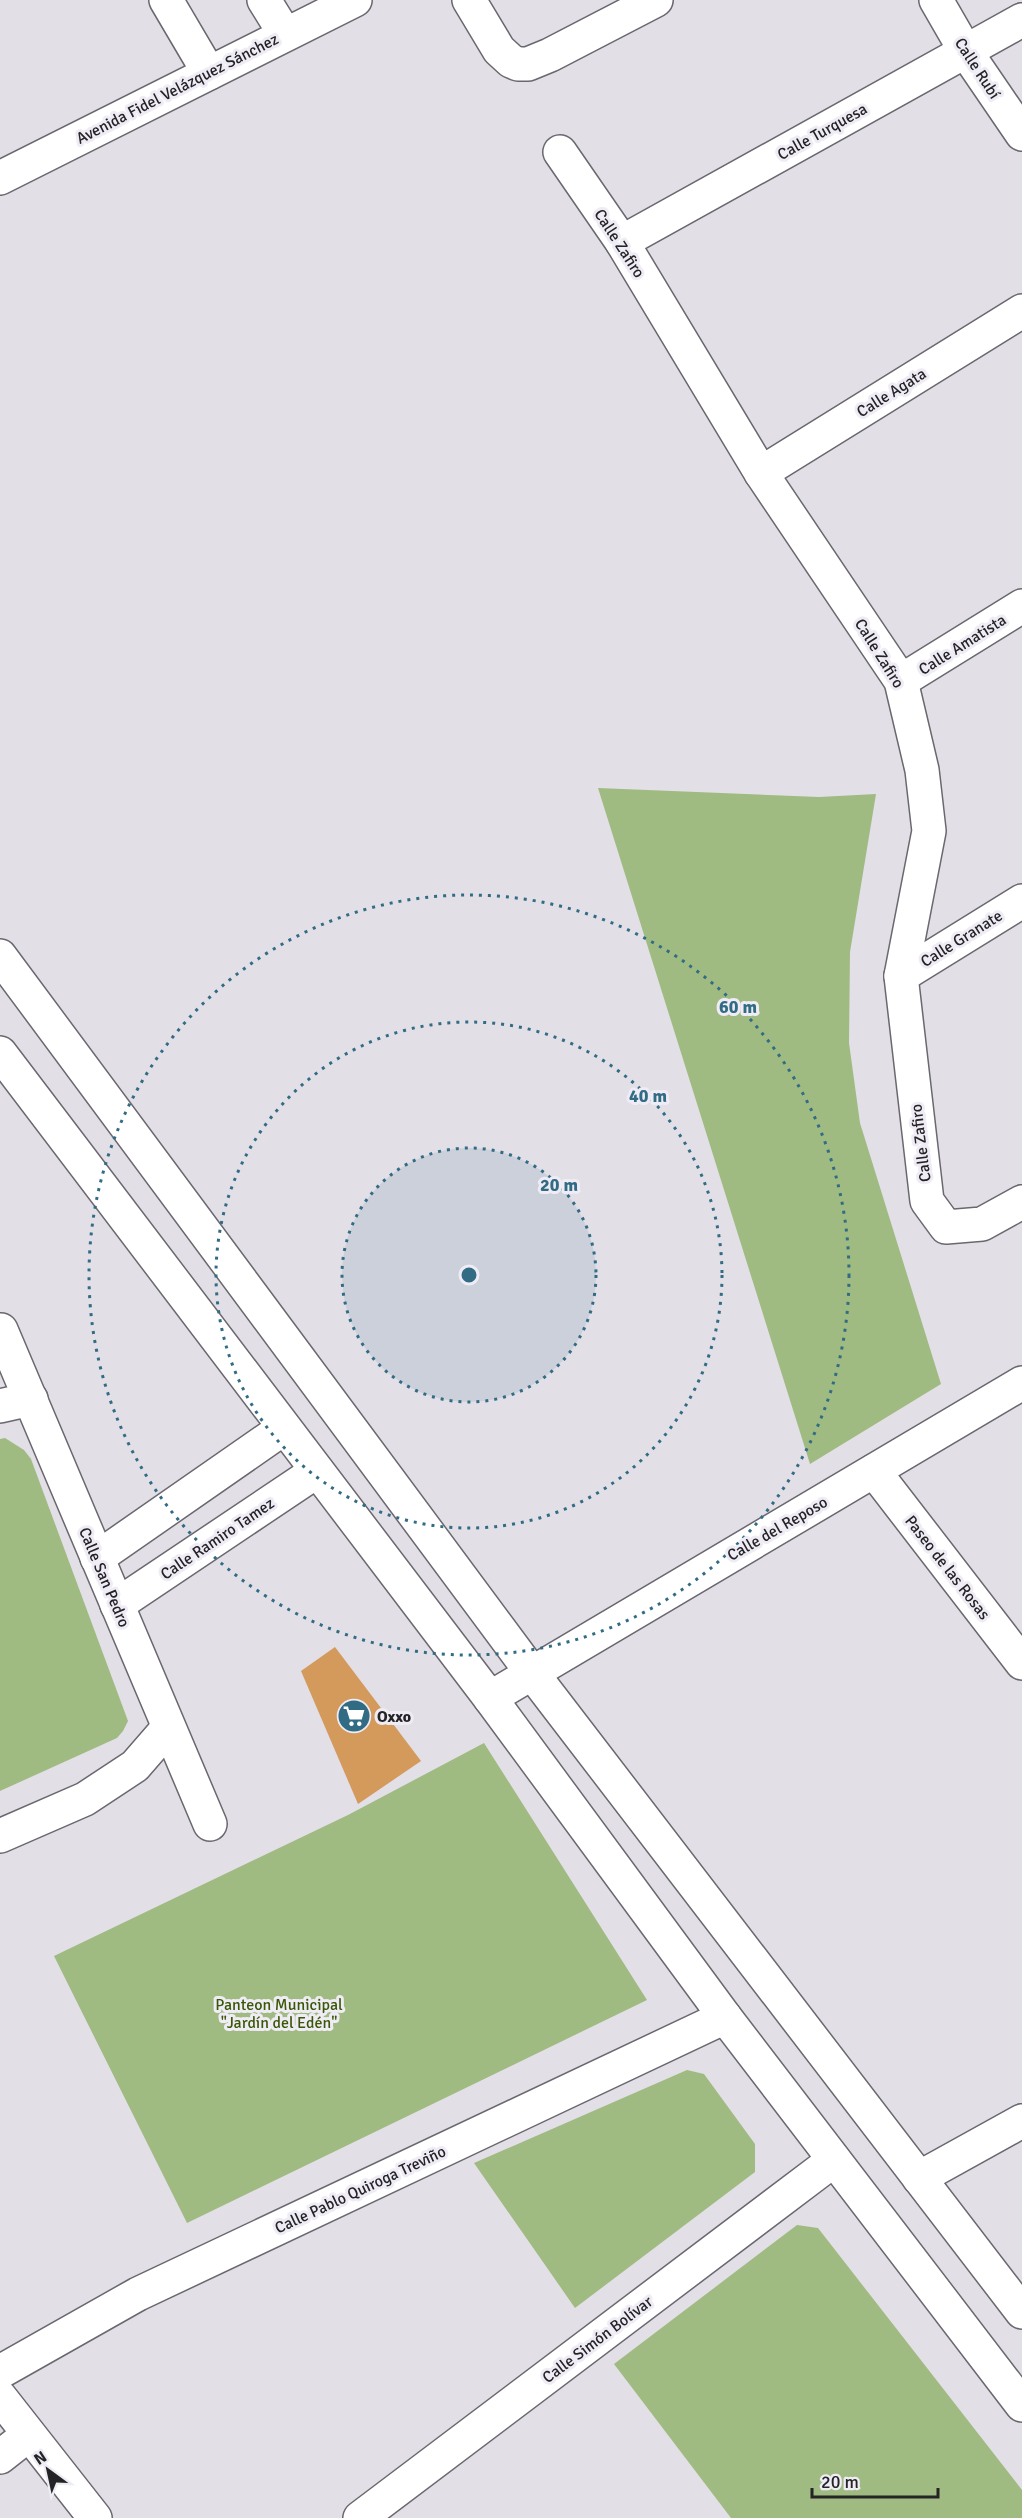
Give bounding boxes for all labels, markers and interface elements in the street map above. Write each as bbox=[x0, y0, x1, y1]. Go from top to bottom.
street label: Avenida Fidel Velázquez Sánchez bbox=[73, 29, 282, 149]
street label: Calle Rubí bbox=[950, 34, 1005, 103]
street label: Calle Turquesa bbox=[774, 99, 871, 165]
street label: Calle Zafiro bbox=[589, 205, 649, 282]
street label: Calle Agata bbox=[853, 364, 930, 422]
street label: Calle Amatista bbox=[915, 610, 1010, 680]
street label: Calle Zafiro bbox=[850, 615, 908, 692]
street label: Calle Granate bbox=[917, 906, 1006, 972]
text: 60 m bbox=[719, 996, 757, 1018]
text: 40 m bbox=[629, 1085, 667, 1107]
street label: Calle Zafiro bbox=[906, 1103, 936, 1183]
text: 20 m bbox=[540, 1174, 578, 1196]
centre of rings bbox=[459, 1265, 479, 1285]
street label: Calle del Reposo bbox=[724, 1492, 831, 1566]
street label: Calle Ramiro Tamez bbox=[157, 1493, 278, 1584]
street label: Paseo de las Rosas bbox=[900, 1511, 994, 1624]
street label: Calle San Pedro bbox=[74, 1524, 134, 1630]
supermarket icon: Oxxo bbox=[336, 1698, 372, 1734]
place label: Oxxo bbox=[377, 1707, 411, 1727]
park label: Panteon Municipal "Jardín del Edén" bbox=[215, 1995, 343, 2033]
street label: Calle Pablo Quiroga Treviño bbox=[272, 2141, 449, 2238]
street label: Calle Simón Bolívar bbox=[539, 2292, 657, 2388]
north arrow bbox=[18, 2440, 78, 2500]
text: N bbox=[30, 2447, 50, 2470]
scale bar bbox=[812, 2461, 938, 2499]
text: 20 m bbox=[821, 2471, 859, 2493]

